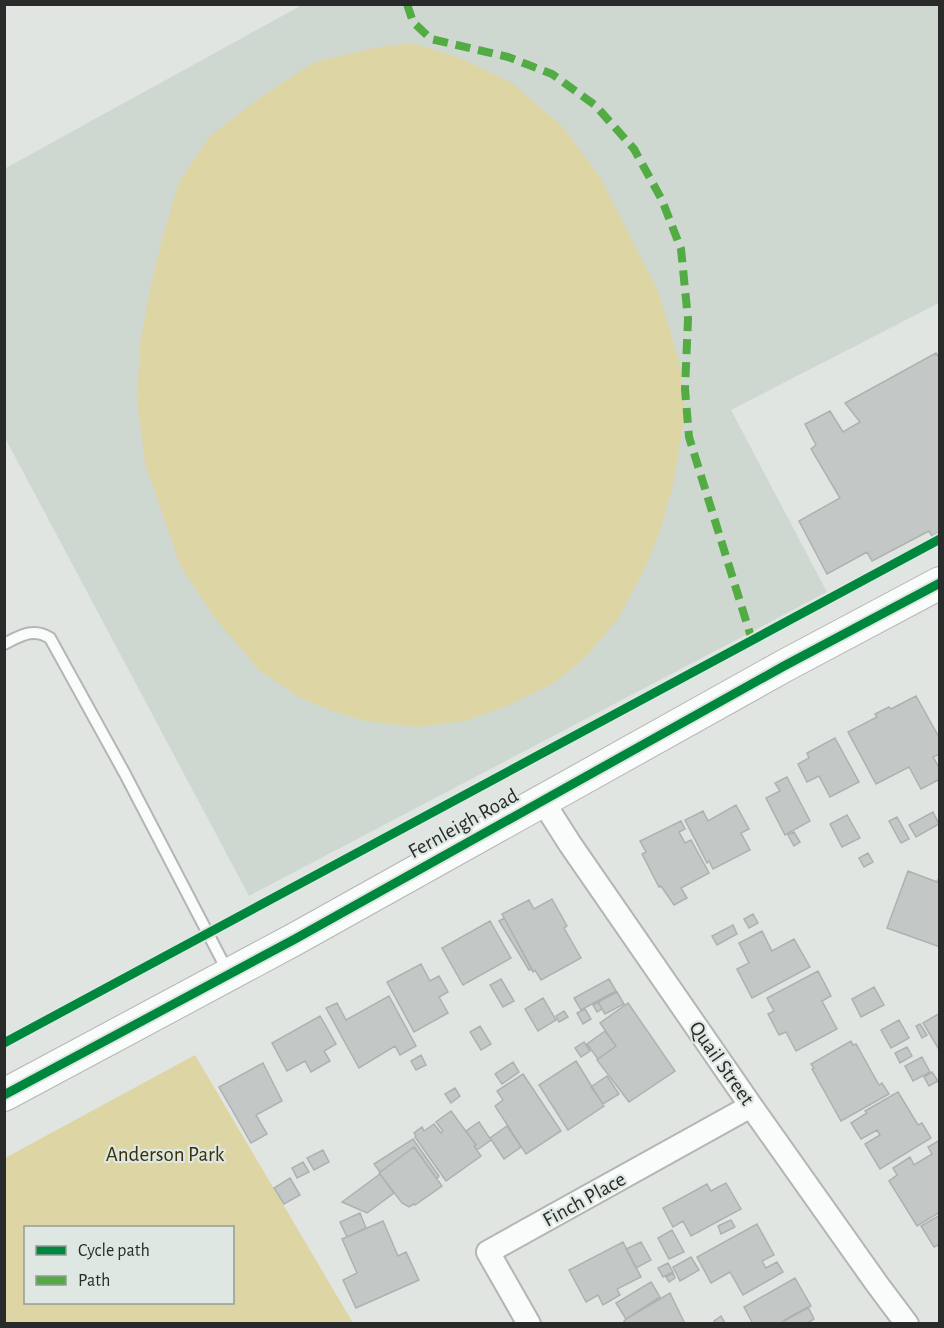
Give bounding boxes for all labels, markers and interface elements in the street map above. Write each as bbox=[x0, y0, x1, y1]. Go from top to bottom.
street label: Fernleigh Road bbox=[405, 785, 522, 862]
street label: Quail Street bbox=[685, 1018, 758, 1109]
park label: Anderson Park bbox=[106, 1144, 225, 1165]
street label: Finch Place bbox=[539, 1168, 629, 1231]
legend bbox=[24, 1226, 234, 1304]
text: Cycle path bbox=[78, 1242, 150, 1260]
text: Path bbox=[78, 1272, 110, 1290]

